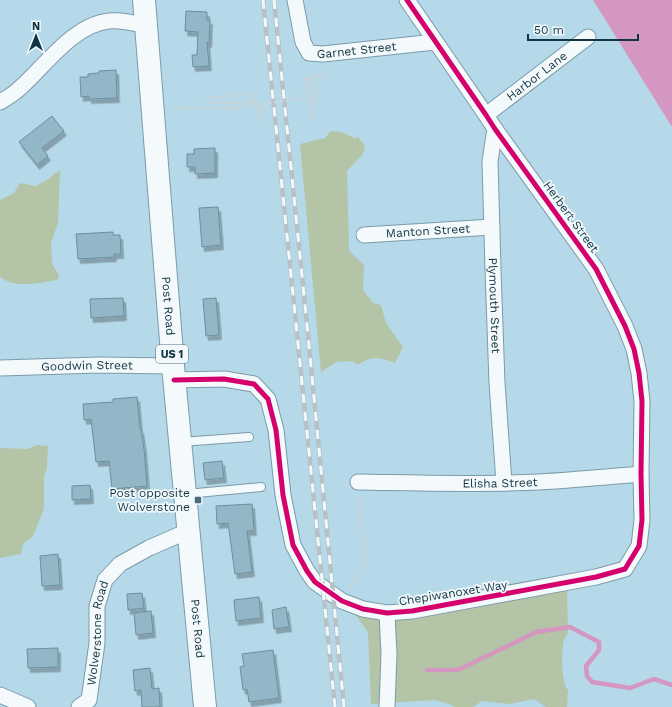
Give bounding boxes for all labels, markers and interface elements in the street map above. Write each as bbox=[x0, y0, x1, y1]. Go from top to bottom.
north arrow bbox=[16, 16, 56, 56]
scale bar bbox=[528, 16, 638, 42]
text: N bbox=[32, 20, 40, 33]
text: 50 m bbox=[534, 23, 564, 37]
street label: Garnet Street bbox=[316, 39, 397, 61]
street label: Harbor Lane bbox=[504, 49, 570, 104]
street label: Herbert Street bbox=[540, 179, 602, 255]
street label: Manton Street bbox=[385, 221, 470, 241]
street label: Plymouth Street bbox=[486, 258, 503, 354]
street label: Post Road bbox=[159, 276, 178, 336]
road number: US 1 bbox=[156, 345, 188, 363]
street label: Goodwin Street bbox=[41, 358, 133, 374]
street label: Elisha Street bbox=[462, 475, 538, 491]
place label: Post opposite Wolverstone bbox=[109, 486, 190, 514]
marker: Post opposite Wolverstone bbox=[193, 495, 203, 505]
street label: Chepiwanoxet Way bbox=[398, 577, 509, 609]
street label: Wolverstone Road bbox=[84, 579, 111, 686]
street label: Post Road bbox=[188, 599, 207, 659]

